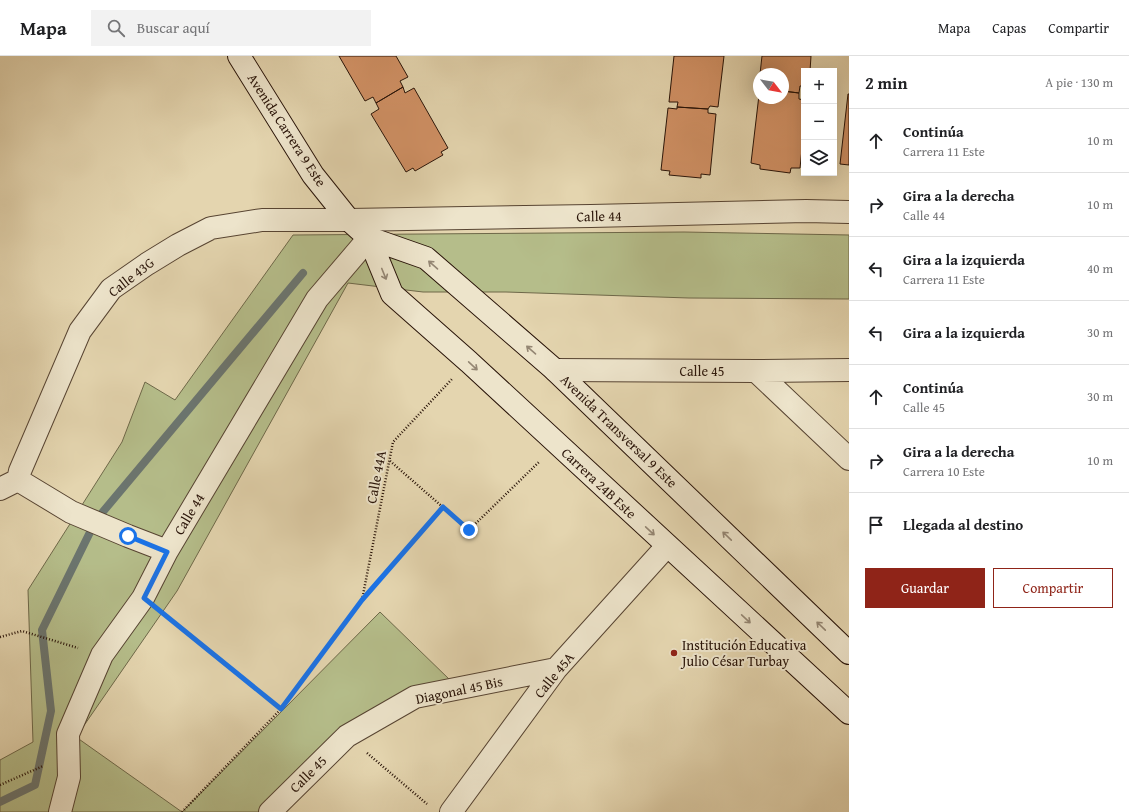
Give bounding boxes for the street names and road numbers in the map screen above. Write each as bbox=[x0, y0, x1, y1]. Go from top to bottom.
street label: Avenida Carrera 9 Este bbox=[243, 69, 331, 191]
street label: Calle 44 bbox=[576, 206, 622, 226]
street label: Calle 43G bbox=[104, 253, 158, 301]
street label: Calle 45 bbox=[679, 361, 725, 381]
street label: Avenida Transversal 9 Este bbox=[556, 370, 682, 493]
street label: Carrera 24B Este bbox=[557, 443, 641, 523]
street label: Calle 44A bbox=[361, 448, 391, 505]
street label: Calle 44 bbox=[169, 489, 209, 539]
street label: Calle 45A bbox=[529, 647, 579, 702]
street label: Diagonal 45 Bis bbox=[414, 671, 504, 709]
street label: Calle 45 bbox=[285, 751, 331, 797]

